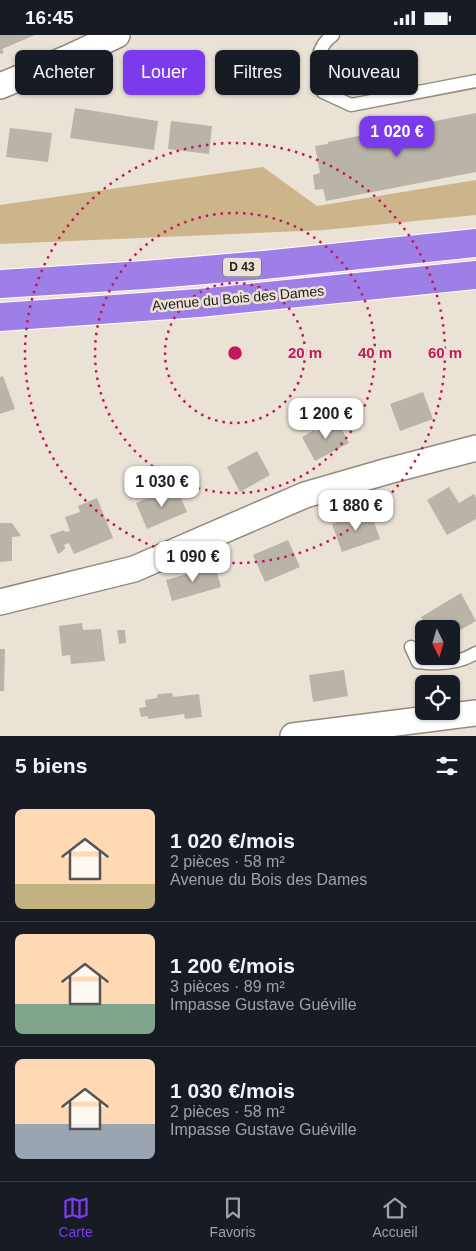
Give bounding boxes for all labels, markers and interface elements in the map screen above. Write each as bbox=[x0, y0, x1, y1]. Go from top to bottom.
text: 16:45 bbox=[25, 7, 74, 28]
chip: Acheter bbox=[15, 50, 113, 95]
chip: Louer bbox=[123, 50, 205, 95]
chip: Filtres bbox=[215, 50, 300, 95]
chip: Nouveau bbox=[310, 50, 418, 95]
pin: 1 020 € bbox=[351, 115, 443, 158]
text: 1 020 € bbox=[370, 123, 424, 140]
road number: D 43 bbox=[223, 257, 261, 277]
street label: Avenue du Bois des Dames bbox=[151, 283, 325, 313]
centre of rings bbox=[226, 344, 244, 362]
text: 20 m bbox=[288, 344, 322, 361]
text: 40 m bbox=[358, 344, 392, 361]
text: 60 m bbox=[428, 344, 462, 361]
pin: 1 200 € bbox=[280, 397, 372, 440]
text: 1 200 € bbox=[299, 405, 353, 422]
pin: 1 030 € bbox=[116, 465, 208, 508]
text: 1 030 € bbox=[135, 473, 189, 490]
pin: 1 880 € bbox=[310, 489, 402, 532]
text: 1 880 € bbox=[329, 497, 383, 514]
pin: 1 090 € bbox=[147, 541, 239, 583]
text: 1 090 € bbox=[166, 548, 220, 565]
north arrow bbox=[415, 620, 460, 665]
map controls bbox=[415, 620, 460, 720]
button: locate bbox=[415, 675, 460, 720]
icon: filters bbox=[433, 752, 461, 780]
text: 5 biens bbox=[15, 754, 87, 777]
icon: home bbox=[55, 829, 115, 889]
text: 1 020 €/mois bbox=[170, 829, 295, 852]
text: 2 pièces · 58 m² bbox=[170, 853, 285, 870]
text: Avenue du Bois des Dames bbox=[170, 871, 367, 888]
icon: home bbox=[55, 954, 115, 1014]
text: 1 200 €/mois bbox=[170, 954, 295, 977]
text: 3 pièces · 89 m² bbox=[170, 978, 285, 995]
text: Impasse Gustave Guéville bbox=[170, 996, 357, 1013]
icon: home bbox=[55, 1079, 115, 1139]
text: 1 030 €/mois bbox=[170, 1079, 295, 1102]
text: 2 pièces · 58 m² bbox=[170, 1103, 285, 1120]
text: Impasse Gustave Guéville bbox=[170, 1121, 357, 1138]
tab: Carte bbox=[58, 1194, 93, 1240]
tab: Favoris bbox=[210, 1194, 256, 1240]
tab: Accueil bbox=[372, 1194, 418, 1240]

